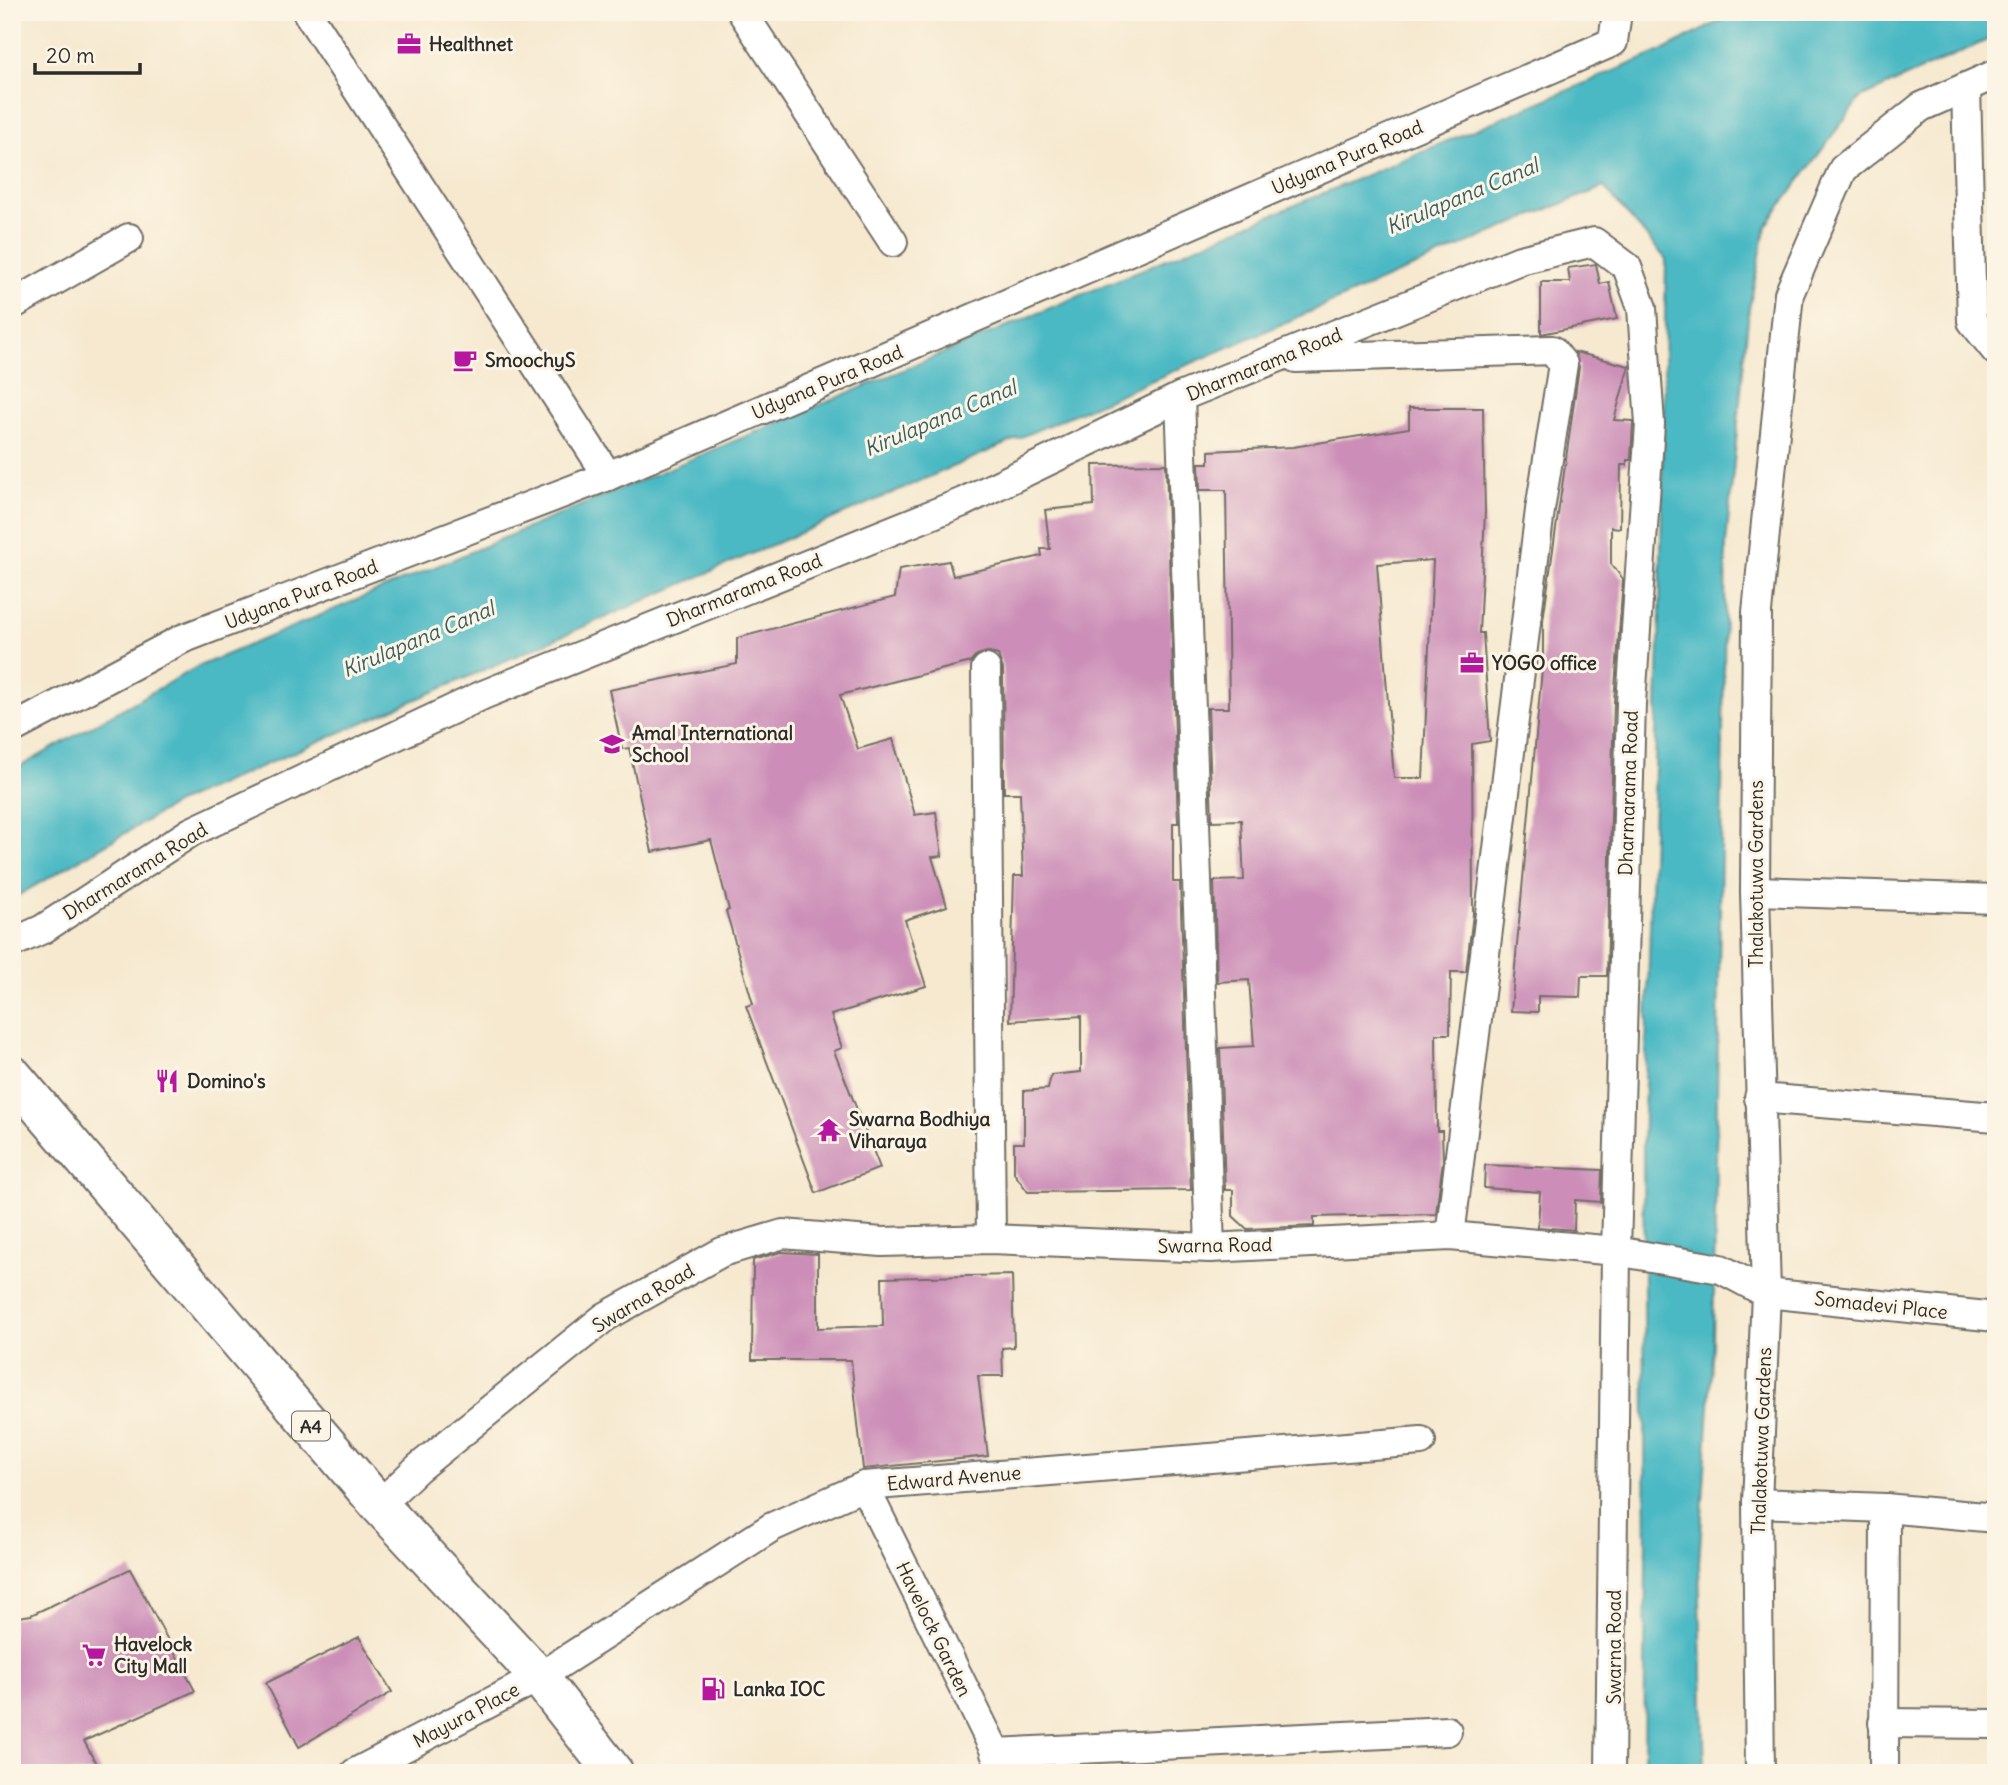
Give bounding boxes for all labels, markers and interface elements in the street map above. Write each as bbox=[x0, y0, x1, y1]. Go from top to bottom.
office icon: Healthnet bbox=[395, 30, 423, 58]
scale bar bbox=[35, 32, 140, 76]
place label: Healthnet bbox=[429, 32, 513, 56]
text: 20 m bbox=[46, 42, 95, 69]
street label: Udyana Pura Road bbox=[1268, 114, 1426, 200]
water label: Kirulapana Canal bbox=[1382, 150, 1545, 240]
street label: Dharmarama Road bbox=[1183, 322, 1345, 406]
street label: Udyana Pura Road bbox=[748, 339, 906, 425]
cafe icon: SmoochyS bbox=[451, 346, 479, 374]
place label: SmoochyS bbox=[485, 348, 576, 372]
water label: Kirulapana Canal bbox=[860, 372, 1023, 462]
street label: Dharmarama Road bbox=[663, 548, 825, 632]
street label: Udyana Pura Road bbox=[221, 554, 381, 634]
water label: Kirulapana Canal bbox=[338, 593, 501, 683]
office icon: YOGO office bbox=[1458, 649, 1486, 677]
place label: YOGO office bbox=[1491, 651, 1597, 675]
street label: Dharmarama Road bbox=[1613, 710, 1643, 876]
place label: Amal International School bbox=[632, 721, 793, 767]
school or university icon: Amal International School bbox=[598, 730, 626, 758]
street label: Thalakotuwa Gardens bbox=[1744, 780, 1768, 968]
street label: Dharmarama Road bbox=[58, 817, 212, 925]
restaurant icon: Domino's bbox=[153, 1067, 181, 1095]
place label: Domino's bbox=[187, 1069, 266, 1093]
place label: Swarna Bodhiya Viharaya bbox=[849, 1107, 991, 1153]
temple icon: Swarna Bodhiya Viharaya bbox=[815, 1116, 843, 1144]
street label: Swarna Road bbox=[1157, 1232, 1273, 1258]
street label: Swarna Road bbox=[588, 1258, 698, 1338]
street label: Somadevi Place bbox=[1813, 1286, 1949, 1324]
street label: Thalakotuwa Gardens bbox=[1746, 1347, 1776, 1535]
road number: A4 bbox=[292, 1412, 330, 1441]
street label: Edward Avenue bbox=[886, 1460, 1022, 1496]
street label: Havelock Garden bbox=[891, 1558, 977, 1700]
street label: Swarna Road bbox=[1602, 1590, 1626, 1704]
place label: Havelock City Mall bbox=[114, 1632, 193, 1678]
supermarket icon: Havelock City Mall bbox=[80, 1641, 108, 1669]
fuel station icon: Lanka IOC bbox=[699, 1675, 727, 1703]
street label: Mayura Place bbox=[409, 1677, 523, 1753]
place label: Lanka IOC bbox=[733, 1677, 826, 1701]

